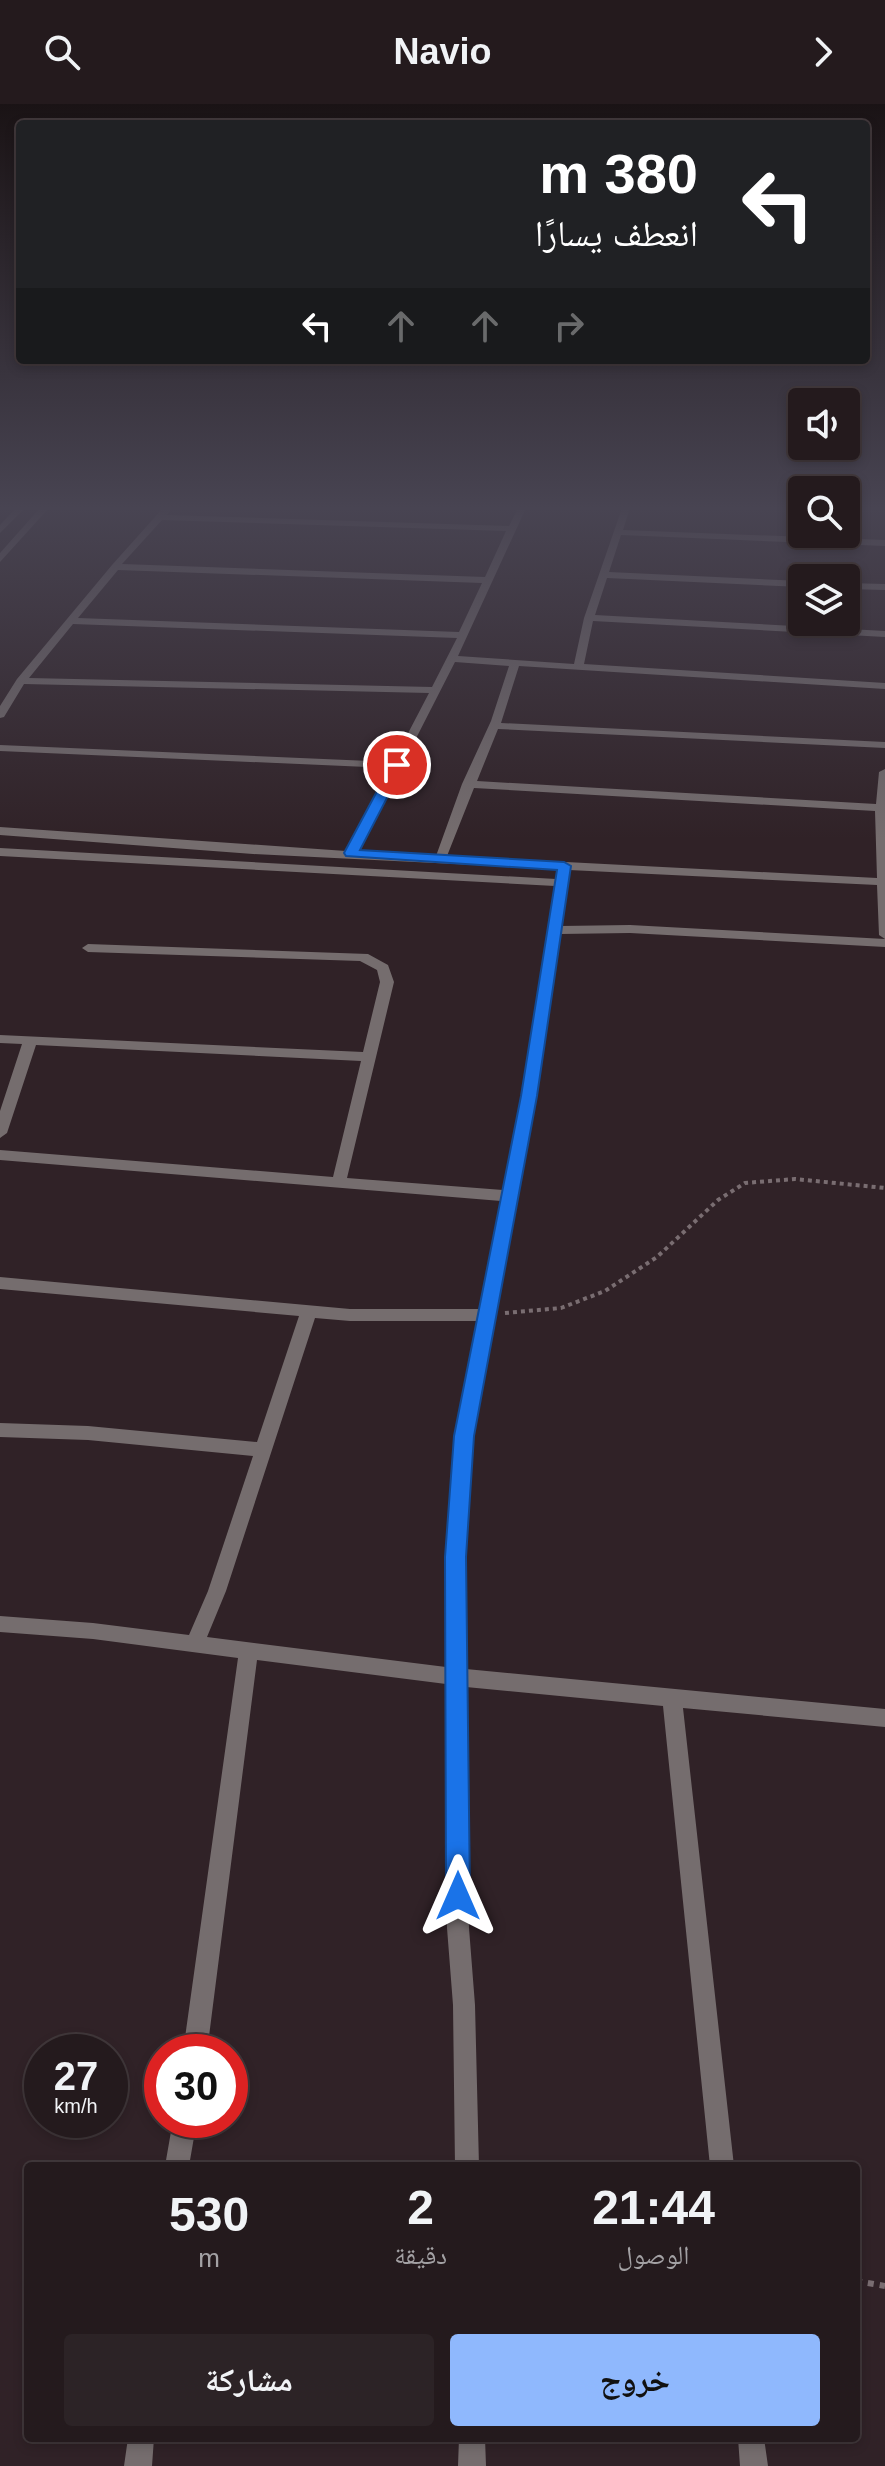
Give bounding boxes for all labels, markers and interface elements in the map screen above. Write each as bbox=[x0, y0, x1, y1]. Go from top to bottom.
icon: search bbox=[40, 30, 84, 74]
icon: forward bbox=[801, 30, 845, 74]
text: Navio bbox=[393, 31, 492, 72]
text: 380 m bbox=[539, 142, 698, 205]
icon: left bbox=[726, 152, 830, 256]
text: انعطف يسارًا bbox=[535, 213, 698, 254]
icon: left bbox=[295, 304, 339, 348]
icon: ahead bbox=[379, 304, 423, 348]
icon: ahead bbox=[463, 304, 507, 348]
icon: right bbox=[547, 304, 591, 348]
map controls bbox=[788, 388, 860, 636]
button: sound bbox=[788, 388, 860, 460]
button: search bbox=[788, 476, 860, 548]
button: layers bbox=[788, 564, 860, 636]
pin bbox=[363, 731, 431, 799]
icon: arrive bbox=[375, 743, 419, 787]
position arrow bbox=[416, 1854, 500, 1938]
speed limit sign: 30 bbox=[144, 2034, 248, 2138]
text: 27 bbox=[54, 2054, 98, 2098]
text: km/h bbox=[54, 2095, 98, 2117]
text: 2 bbox=[407, 2181, 434, 2234]
text: 21:44 bbox=[592, 2181, 715, 2234]
text: 530 bbox=[169, 2188, 249, 2241]
text: دقيقة bbox=[394, 2240, 447, 2270]
text: الوصول bbox=[618, 2240, 690, 2270]
text: m bbox=[198, 2243, 220, 2273]
button: مشاركة bbox=[64, 2334, 434, 2426]
button: خروج bbox=[450, 2334, 820, 2426]

